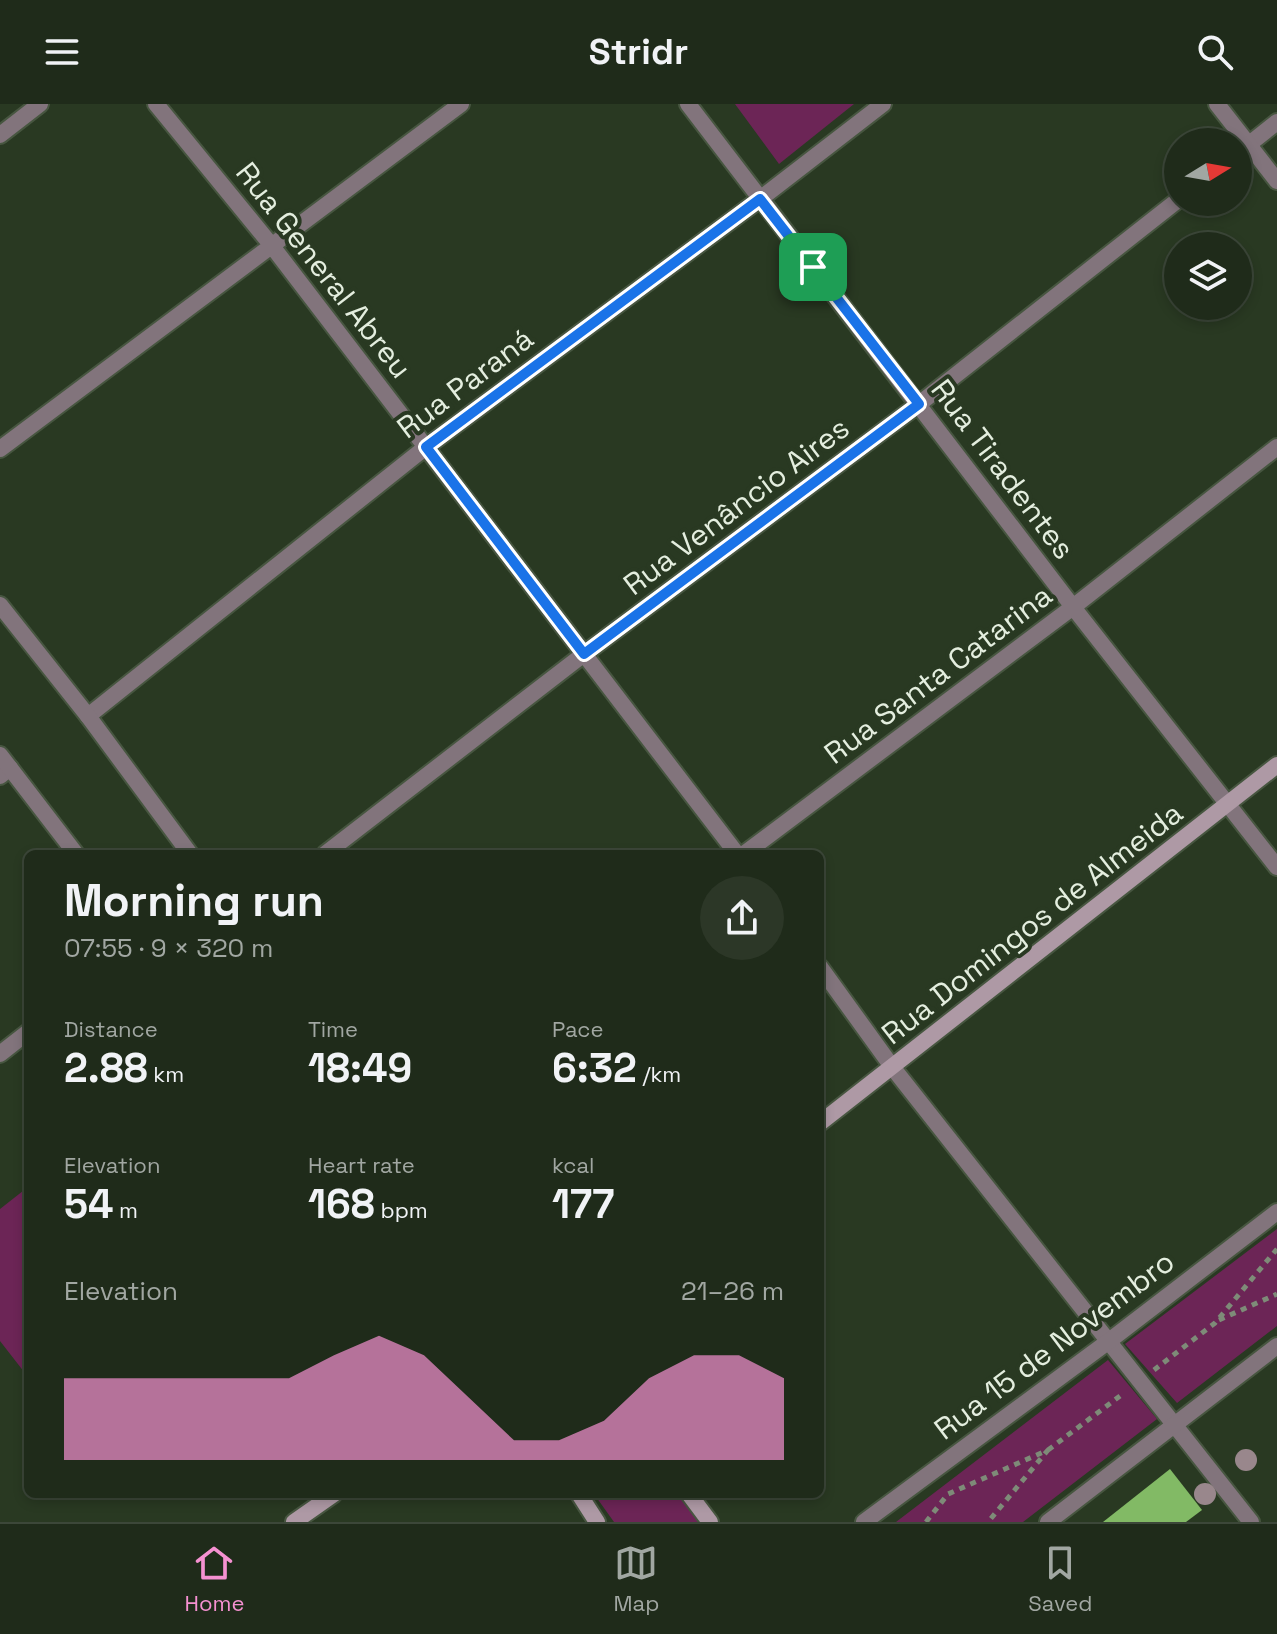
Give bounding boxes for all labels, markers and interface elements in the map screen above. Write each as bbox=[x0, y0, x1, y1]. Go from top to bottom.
text: Stridr bbox=[589, 29, 688, 75]
icon: menu bbox=[40, 30, 84, 74]
icon: search bbox=[1193, 30, 1237, 74]
north arrow bbox=[1164, 128, 1252, 216]
map controls bbox=[1164, 128, 1252, 320]
street label: Rua General Abreu bbox=[227, 154, 421, 386]
button: layers bbox=[1164, 232, 1252, 320]
pin bbox=[779, 233, 847, 301]
icon: arrive bbox=[791, 245, 835, 289]
street label: Rua Paraná bbox=[389, 319, 541, 447]
street label: Rua Tiradentes bbox=[923, 371, 1083, 567]
street label: Rua Venâncio Aires bbox=[615, 408, 857, 604]
street label: Rua Santa Catarina bbox=[816, 576, 1060, 772]
street label: Rua Domingos de Almeida bbox=[874, 793, 1190, 1053]
text: Morning run bbox=[64, 873, 324, 929]
button: share bbox=[700, 876, 784, 960]
text: 07:55 · 9 × 320 m bbox=[64, 931, 273, 965]
text: Distance bbox=[64, 1015, 158, 1043]
text: Time bbox=[308, 1015, 358, 1043]
text: Pace bbox=[552, 1015, 604, 1043]
text: 2.88 bbox=[64, 1043, 148, 1094]
text: 18:49 bbox=[308, 1043, 412, 1094]
text: 6:32 bbox=[552, 1043, 637, 1094]
text: km bbox=[148, 1060, 184, 1088]
text: /km bbox=[637, 1060, 681, 1088]
text: Elevation bbox=[64, 1151, 160, 1179]
text: Heart rate bbox=[308, 1151, 415, 1179]
text: kcal bbox=[552, 1151, 594, 1179]
text: 54 bbox=[64, 1179, 113, 1230]
text: 168 bbox=[308, 1179, 375, 1230]
text: 177 bbox=[552, 1179, 614, 1230]
text: m bbox=[113, 1196, 138, 1224]
text: bpm bbox=[375, 1196, 428, 1224]
street label: Rua 15 de Novembro bbox=[926, 1242, 1182, 1448]
text: Elevation bbox=[64, 1274, 178, 1308]
text: 21–26 m bbox=[681, 1274, 784, 1308]
tab: Home bbox=[185, 1541, 244, 1617]
tab: Map bbox=[613, 1541, 659, 1617]
tab: Saved bbox=[1028, 1541, 1093, 1617]

